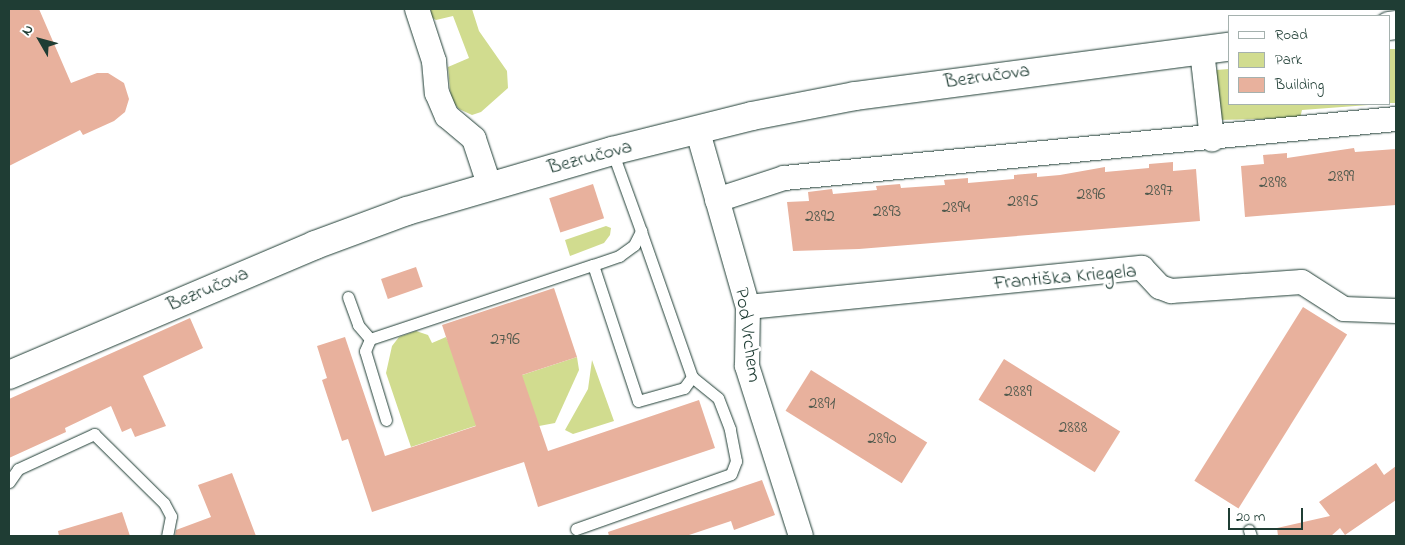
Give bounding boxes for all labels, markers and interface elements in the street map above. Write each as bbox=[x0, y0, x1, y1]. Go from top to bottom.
north arrow bbox=[15, 15, 65, 65]
legend bbox=[1228, 15, 1390, 105]
text: N bbox=[17, 20, 39, 41]
text: Road bbox=[1275, 24, 1308, 46]
text: Park bbox=[1275, 49, 1302, 71]
street label: Bezručova bbox=[943, 59, 1031, 95]
text: Building bbox=[1275, 74, 1324, 96]
street label: Bezručova bbox=[545, 135, 635, 181]
house number: 2899 bbox=[1328, 166, 1354, 188]
house number: 2898 bbox=[1259, 172, 1287, 194]
house number: 2897 bbox=[1145, 180, 1173, 202]
house number: 2896 bbox=[1076, 184, 1106, 206]
house number: 2895 bbox=[1007, 191, 1039, 213]
house number: 2894 bbox=[942, 197, 970, 219]
house number: 2893 bbox=[873, 201, 901, 223]
house number: 2892 bbox=[805, 206, 835, 228]
street label: Františka Kriegela bbox=[992, 260, 1138, 296]
street label: Bezručova bbox=[164, 262, 252, 318]
street label: Pod Vrchem bbox=[728, 286, 766, 384]
house number: 2796 bbox=[490, 329, 520, 351]
house number: 2889 bbox=[1004, 381, 1032, 403]
house number: 2891 bbox=[809, 393, 835, 415]
house number: 2888 bbox=[1058, 417, 1088, 439]
house number: 2890 bbox=[868, 428, 896, 450]
scale bar bbox=[1230, 498, 1305, 530]
text: 20 m bbox=[1236, 506, 1265, 528]

